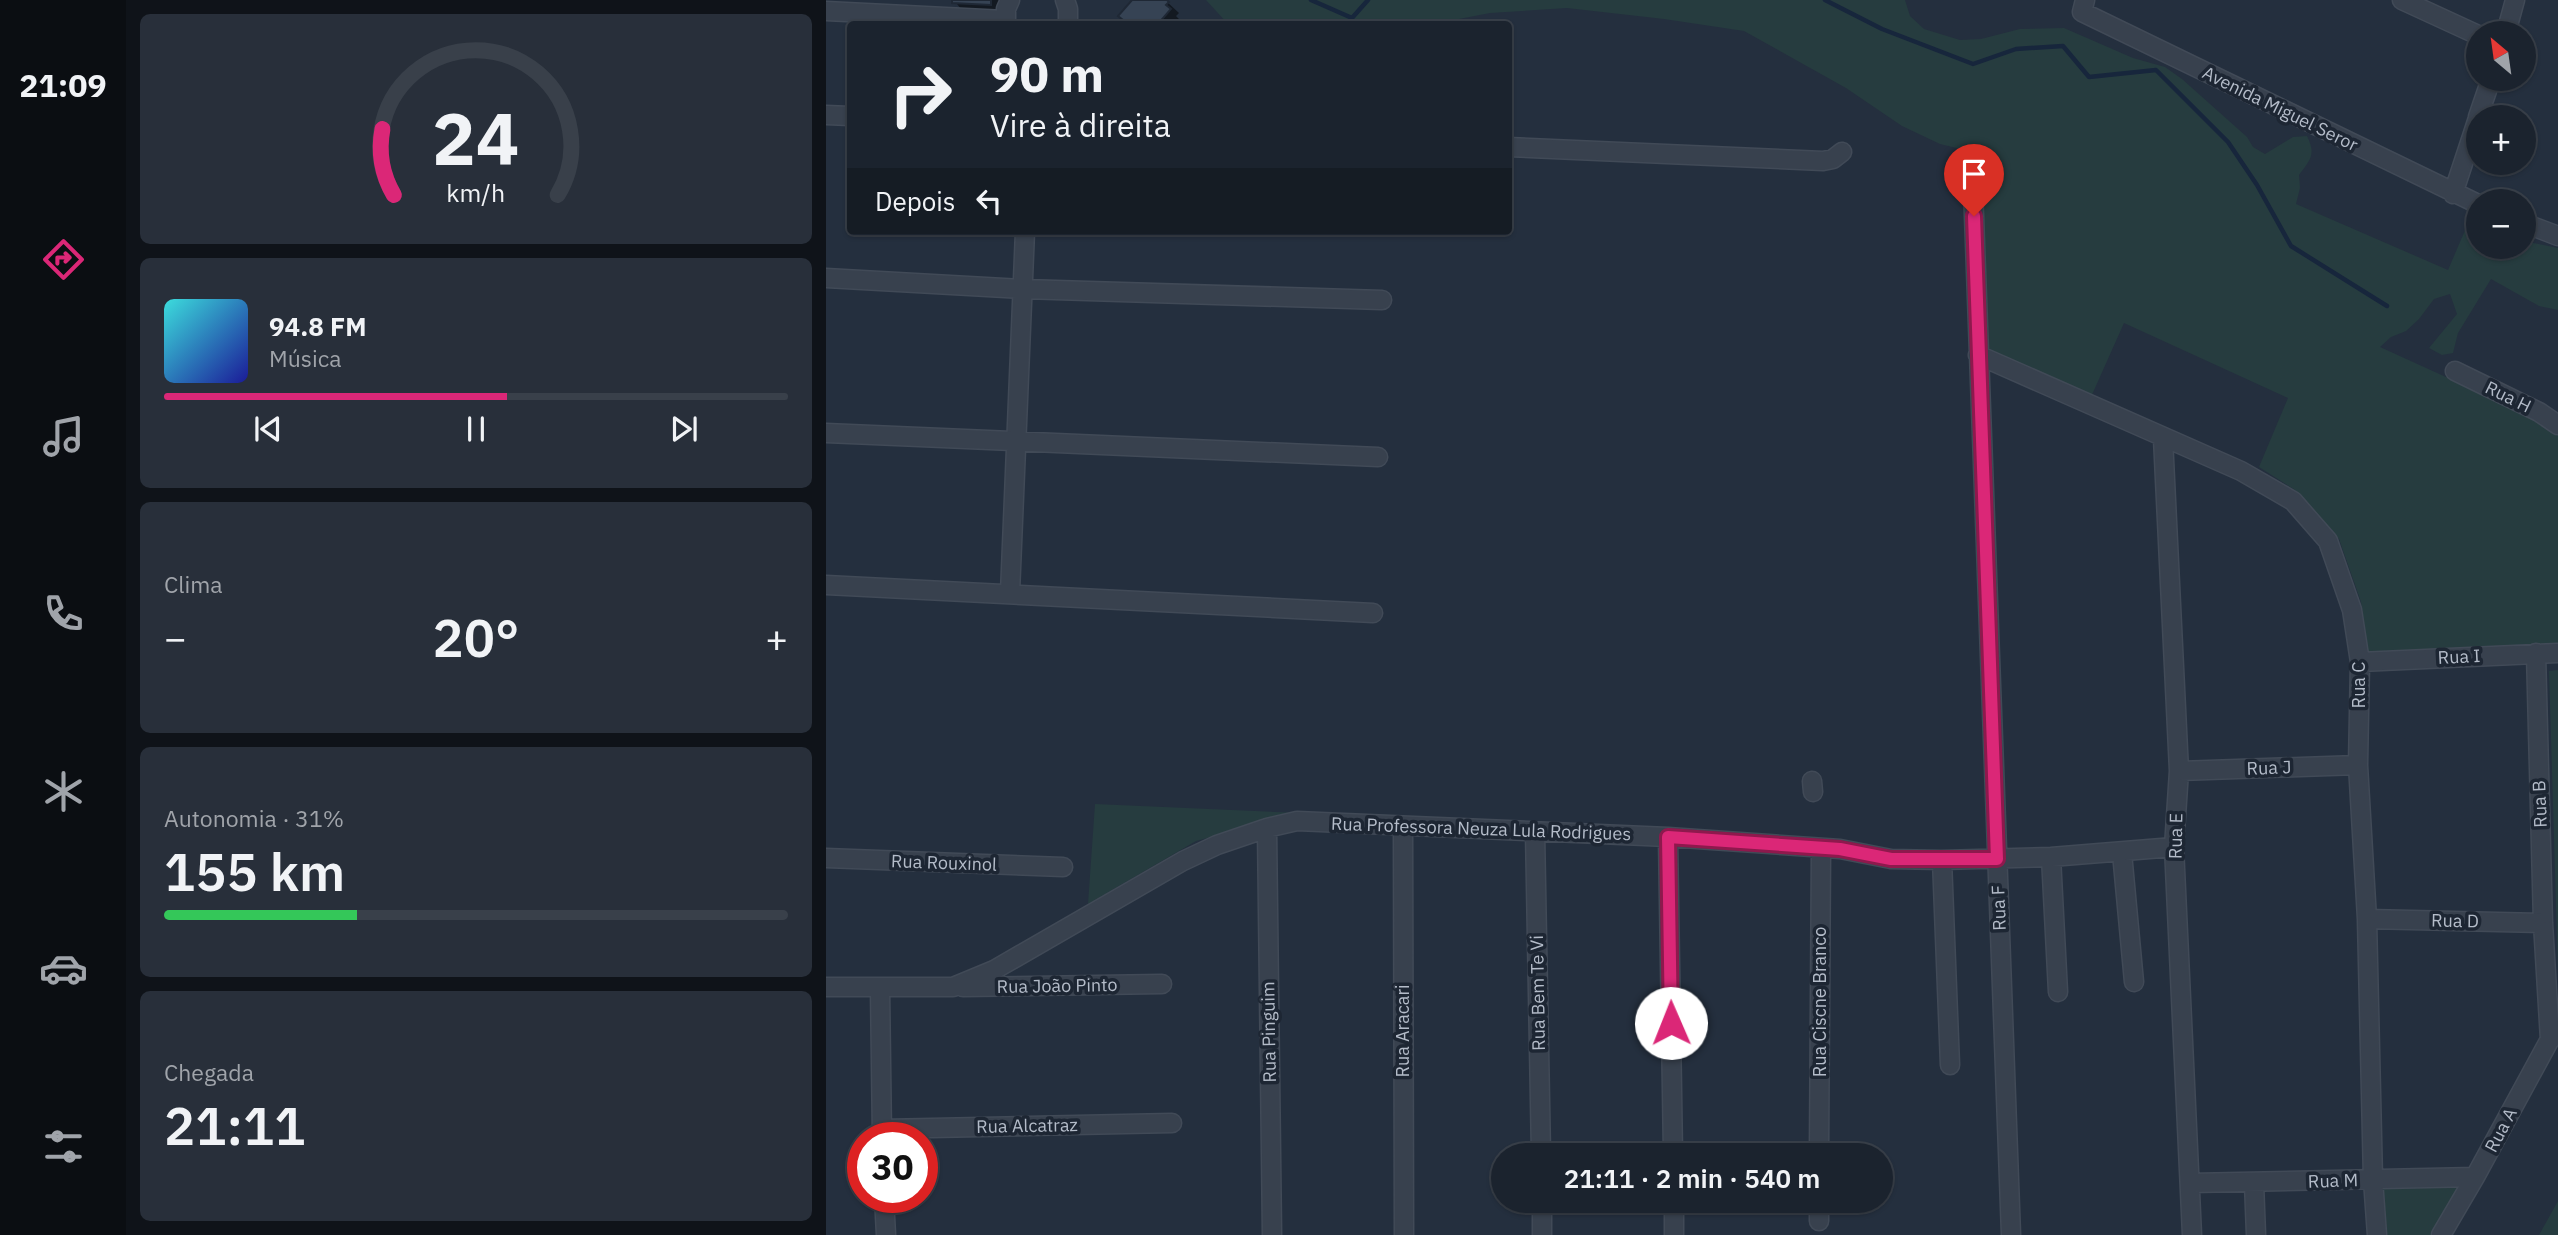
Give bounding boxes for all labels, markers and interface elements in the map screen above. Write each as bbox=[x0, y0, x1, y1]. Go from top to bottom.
north arrow bbox=[2466, 21, 2536, 91]
map controls bbox=[2466, 21, 2536, 259]
text: 90 m bbox=[990, 42, 1104, 105]
icon: right bbox=[875, 49, 966, 140]
street label: Avenida Miguel Seror bbox=[2199, 61, 2362, 156]
text: 21:09 bbox=[19, 64, 107, 106]
text: 24 bbox=[432, 90, 520, 185]
text: Vire à direita bbox=[990, 104, 1171, 146]
button: + bbox=[2466, 105, 2536, 175]
pin bbox=[1944, 144, 2004, 216]
icon: arrive bbox=[1955, 155, 1993, 193]
text: km/h bbox=[447, 176, 505, 209]
icon: left bbox=[970, 182, 1008, 220]
text: Depois bbox=[875, 184, 956, 218]
button: − bbox=[2466, 189, 2536, 259]
icon: directions bbox=[39, 235, 88, 284]
text: 94.8 FM bbox=[269, 309, 367, 343]
text: Música bbox=[269, 343, 342, 373]
street label: Rua H bbox=[2481, 376, 2535, 417]
icon: previous bbox=[249, 410, 287, 448]
icon: pause bbox=[457, 410, 495, 448]
icon: next bbox=[665, 410, 703, 448]
icon: music bbox=[39, 412, 88, 461]
text: Clima bbox=[164, 569, 223, 599]
icon: phone bbox=[39, 589, 88, 638]
text: 20° bbox=[433, 604, 519, 671]
text: − bbox=[164, 613, 187, 662]
text: + bbox=[765, 613, 788, 662]
street label: Rua I bbox=[2437, 644, 2481, 669]
street label: Rua C bbox=[2347, 662, 2370, 708]
street label: Rua J bbox=[2246, 755, 2292, 780]
icon: climate bbox=[39, 767, 88, 816]
street label: Rua B bbox=[2527, 780, 2552, 828]
text: Autonomia · 31% bbox=[164, 803, 344, 833]
street label: Rua Professora Neuza Lula Rodrigues bbox=[1331, 812, 1632, 845]
street label: Rua E bbox=[2164, 813, 2187, 859]
text: 155 km bbox=[164, 838, 345, 905]
street label: Rua Rouxinol bbox=[891, 849, 997, 876]
street label: Rua F bbox=[1986, 885, 2011, 931]
street label: Rua D bbox=[2431, 909, 2479, 932]
street label: Rua Ciscne Branco bbox=[1808, 927, 1831, 1077]
street label: Rua Bem Te Vi bbox=[1525, 935, 1550, 1051]
icon: car bbox=[39, 944, 88, 993]
street label: Rua João Pinto bbox=[996, 973, 1118, 998]
street label: Rua Pinguim bbox=[1256, 981, 1281, 1083]
street label: Rua Aracari bbox=[1391, 984, 1414, 1078]
position arrow bbox=[1634, 986, 1708, 1060]
text: Chegada bbox=[164, 1057, 254, 1087]
text: 21:11 bbox=[164, 1092, 305, 1159]
street label: Rua A bbox=[2479, 1103, 2522, 1156]
street label: Rua Alcatraz bbox=[976, 1113, 1078, 1138]
icon: filters bbox=[39, 1122, 88, 1171]
speed limit sign: 30 bbox=[847, 1122, 938, 1213]
text: 21:11 · 2 min · 540 m bbox=[1564, 1161, 1820, 1195]
street label: Rua M bbox=[2307, 1168, 2358, 1193]

